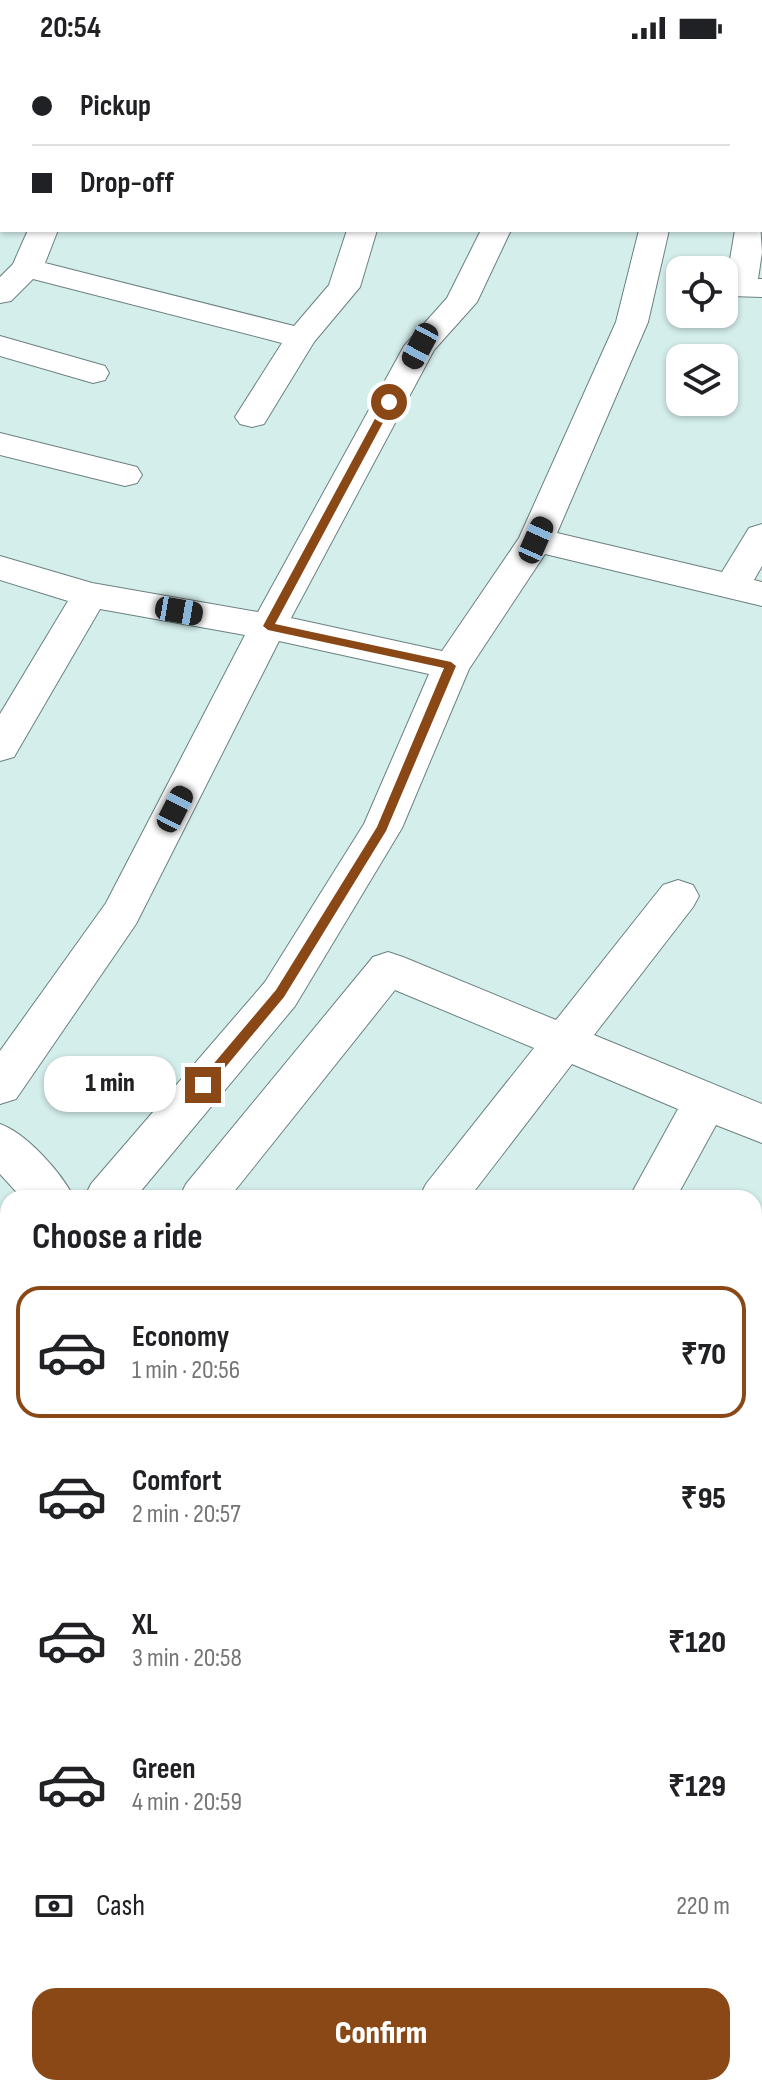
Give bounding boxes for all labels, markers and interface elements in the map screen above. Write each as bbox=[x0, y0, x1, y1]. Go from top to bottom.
text: 20:54 bbox=[40, 10, 101, 46]
text: Pickup bbox=[80, 88, 151, 124]
text: Drop-off bbox=[80, 165, 174, 201]
map controls bbox=[666, 256, 738, 416]
button: locate bbox=[666, 256, 738, 328]
car bbox=[398, 319, 442, 373]
button: layers bbox=[666, 344, 738, 416]
route start bbox=[371, 384, 407, 420]
car bbox=[515, 513, 557, 567]
car bbox=[153, 595, 205, 627]
car bbox=[153, 782, 197, 836]
callout: 1 min bbox=[43, 1057, 175, 1113]
route end bbox=[185, 1067, 221, 1103]
text: 1 min bbox=[85, 1068, 135, 1099]
text: Choose a ride bbox=[32, 1216, 203, 1259]
icon: car bbox=[36, 1316, 108, 1388]
text: Economy bbox=[132, 1319, 229, 1355]
text: ₹70 bbox=[681, 1337, 726, 1373]
text: 1 min · 20:56 bbox=[132, 1355, 240, 1386]
icon: car bbox=[36, 1460, 108, 1532]
text: Comfort bbox=[132, 1463, 222, 1499]
text: ₹95 bbox=[681, 1481, 726, 1517]
text: 2 min · 20:57 bbox=[132, 1499, 241, 1530]
icon: car bbox=[36, 1604, 108, 1676]
text: XL bbox=[132, 1607, 158, 1643]
text: ₹120 bbox=[668, 1625, 726, 1661]
text: 3 min · 20:58 bbox=[132, 1643, 242, 1674]
icon: car bbox=[36, 1748, 108, 1820]
text: Green bbox=[132, 1751, 196, 1787]
text: ₹129 bbox=[668, 1769, 726, 1805]
text: 4 min · 20:59 bbox=[132, 1787, 242, 1818]
icon: cash bbox=[32, 1884, 76, 1928]
text: Cash bbox=[96, 1888, 145, 1924]
text: 220 m bbox=[676, 1891, 730, 1922]
button: Confirm bbox=[32, 1988, 730, 2080]

